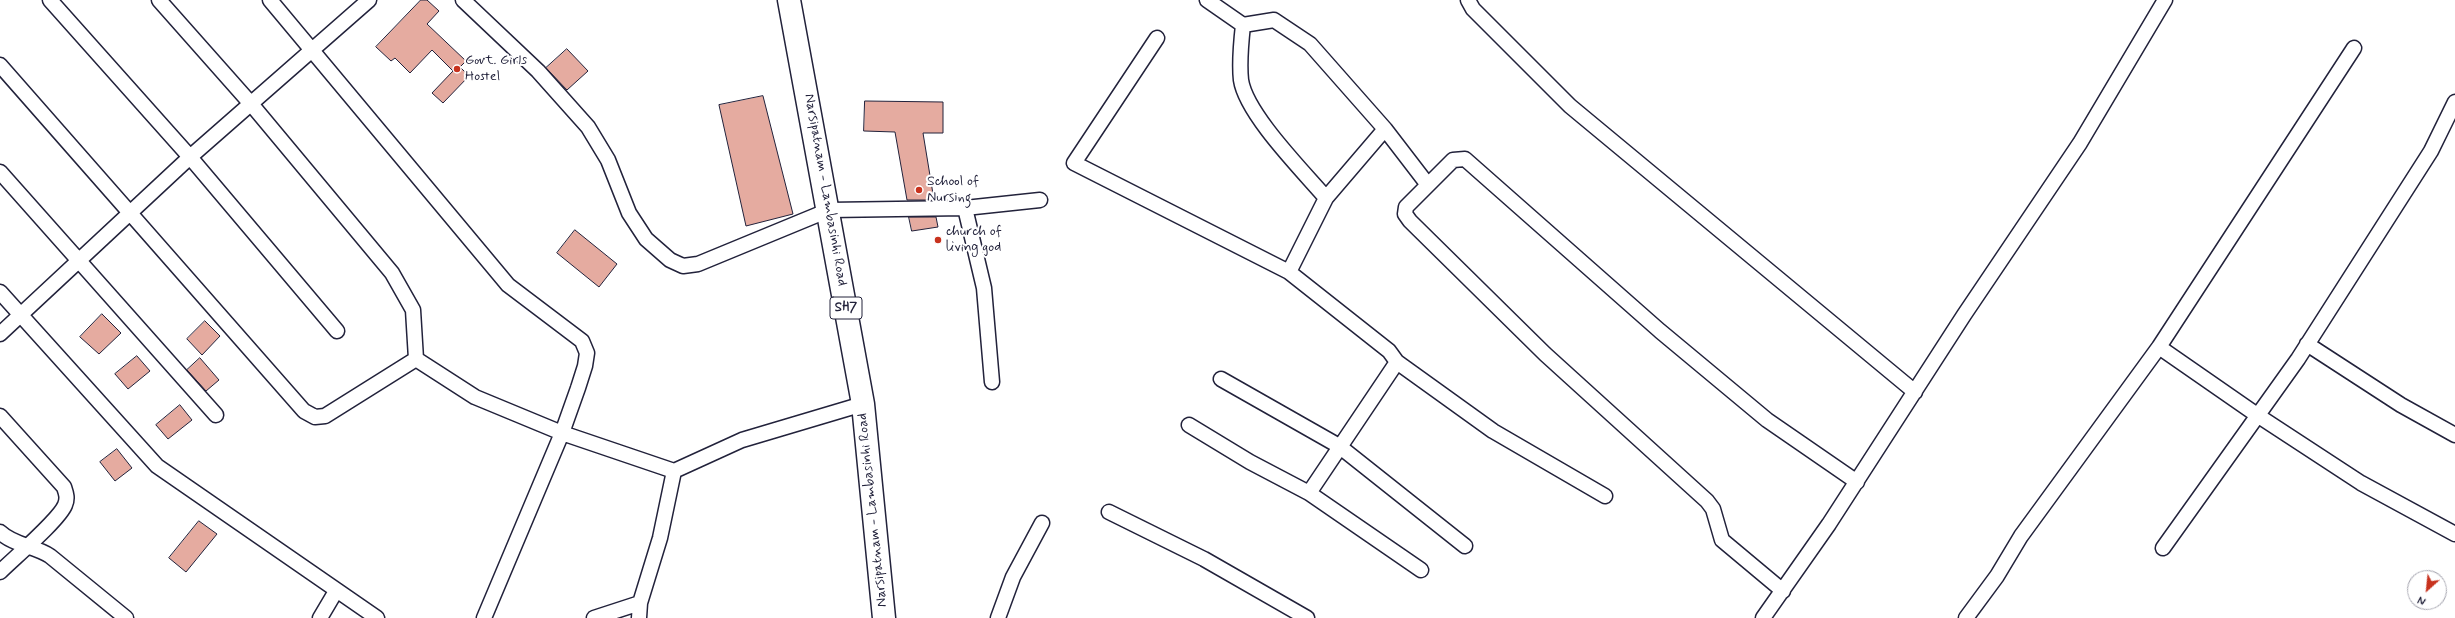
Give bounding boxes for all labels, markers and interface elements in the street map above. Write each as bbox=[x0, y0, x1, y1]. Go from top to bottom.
place label: Govt. Girls Hostel bbox=[465, 53, 527, 86]
marker: Govt. Girls Hostel bbox=[452, 64, 462, 74]
street label: Narsipatnam - Lambasinhi Road bbox=[800, 93, 850, 287]
place label: School of Nursing bbox=[927, 174, 979, 206]
marker: School of Nursing bbox=[914, 185, 924, 195]
place label: church of living god bbox=[946, 224, 1002, 256]
marker: church of living god bbox=[933, 235, 943, 245]
road number: SH7 bbox=[830, 297, 862, 319]
street label: Narsipatnam - Lambasinhi Road bbox=[854, 412, 892, 608]
north arrow bbox=[2407, 570, 2447, 610]
text: N bbox=[2416, 592, 2428, 608]

